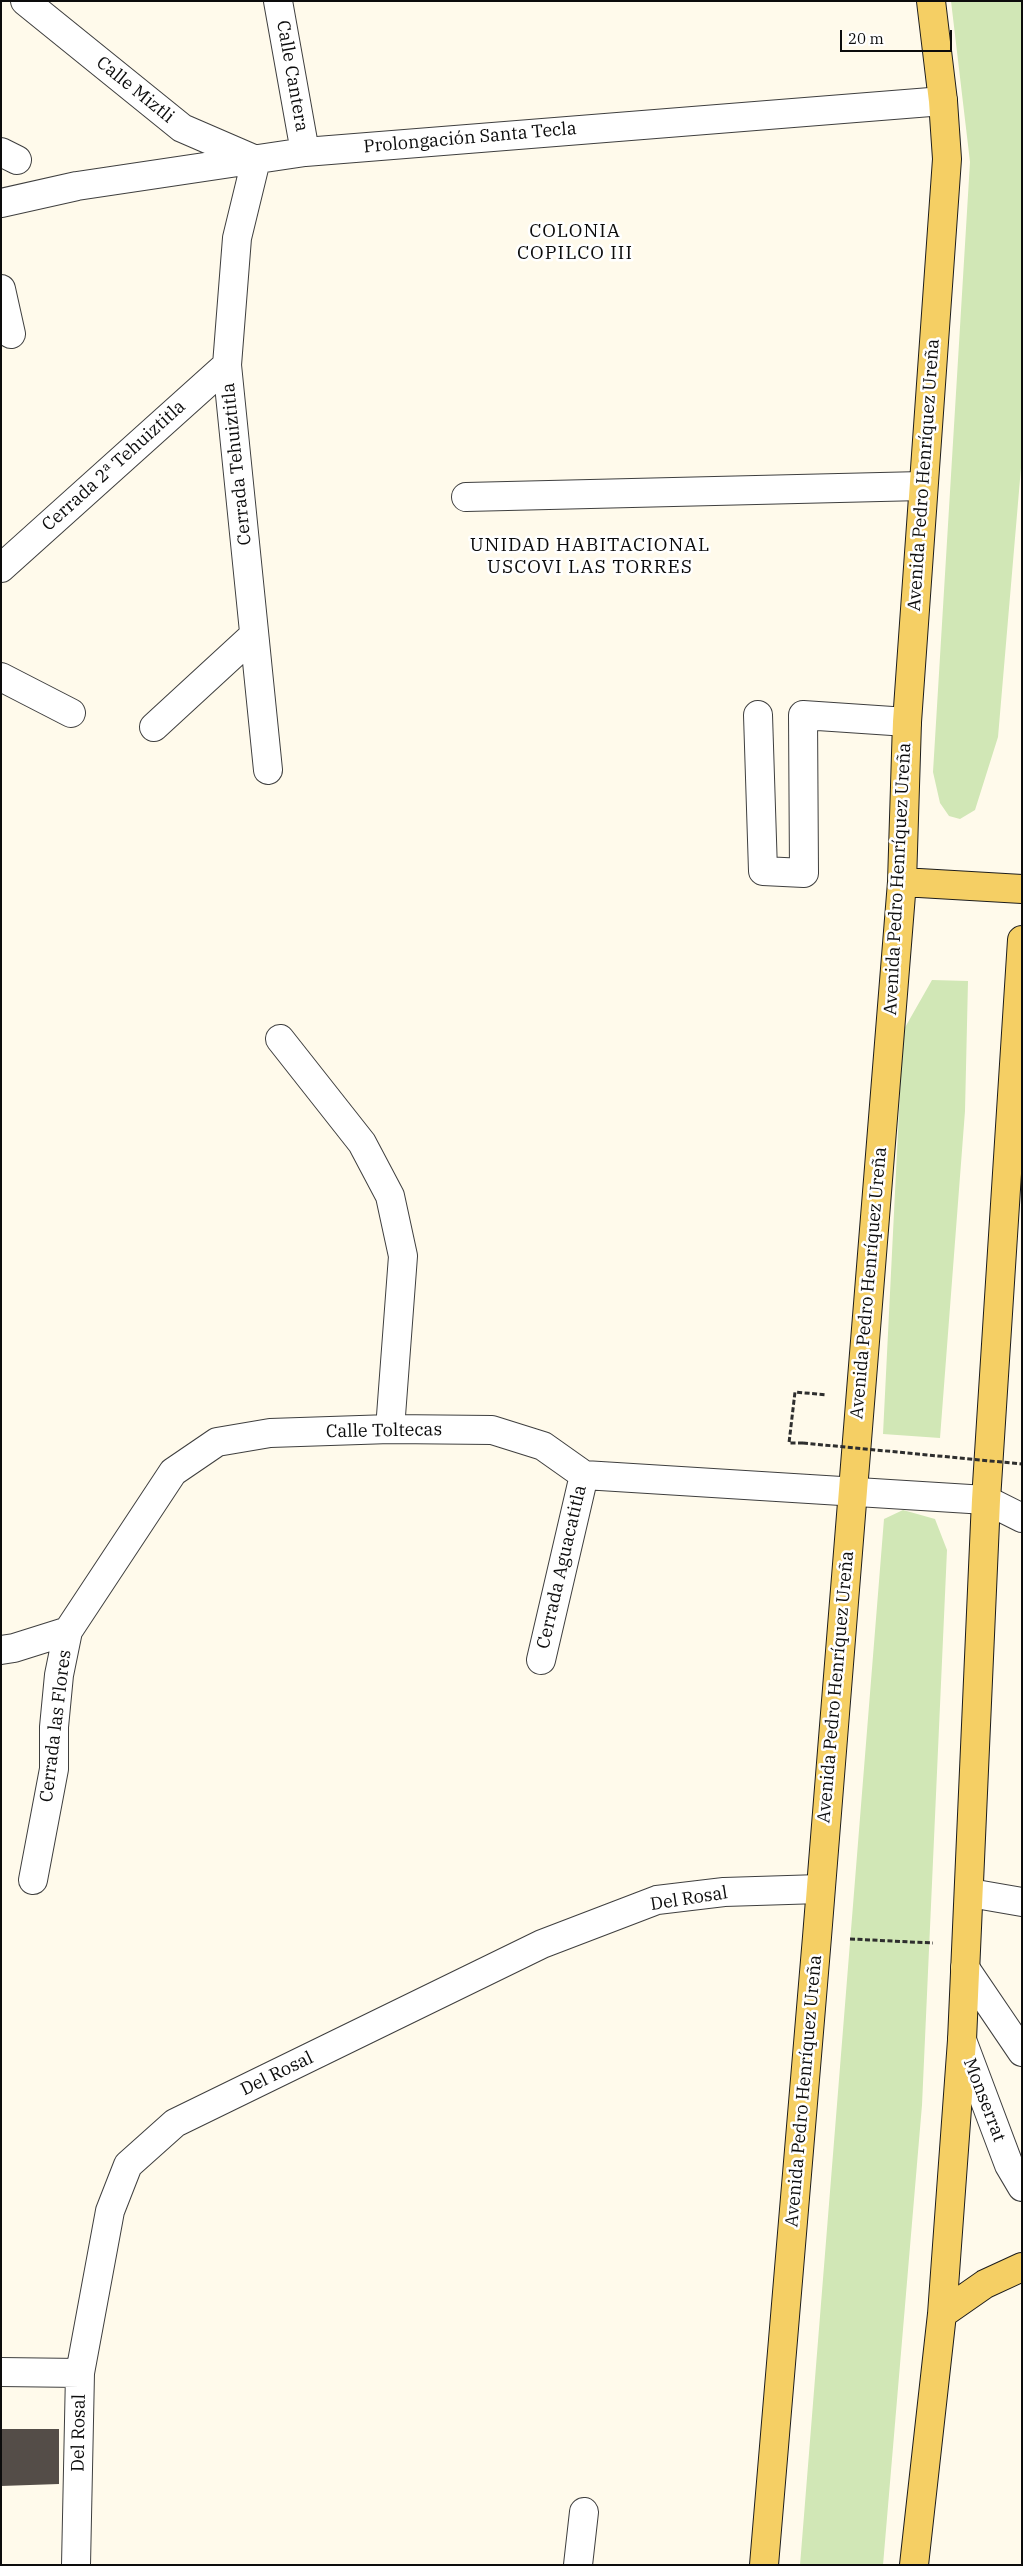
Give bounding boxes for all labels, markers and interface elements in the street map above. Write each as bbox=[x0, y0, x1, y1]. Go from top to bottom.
street label: Calle Cantera bbox=[272, 19, 312, 133]
scale bar bbox=[843, 20, 956, 52]
text: 20 m bbox=[848, 29, 884, 48]
street label: Calle Miztli bbox=[92, 52, 178, 128]
street label: Prolongación Santa Tecla bbox=[362, 118, 578, 158]
district label: COLONIA COPILCO III bbox=[516, 221, 634, 265]
street label: Avenida Pedro Henríquez Ureña bbox=[904, 338, 944, 612]
street label: Cerrada Tehuiztitla bbox=[218, 382, 256, 546]
street label: Cerrada 2ª Tehuiztitla bbox=[38, 396, 190, 536]
district label: UNIDAD HABITACIONAL USCOVI LAS TORRES bbox=[467, 535, 713, 579]
street label: Avenida Pedro Henríquez Ureña bbox=[880, 742, 916, 1016]
street label: Avenida Pedro Henríquez Ureña bbox=[846, 1146, 892, 1420]
street label: Calle Toltecas bbox=[326, 1419, 442, 1443]
street label: Cerrada Aguacatitla bbox=[533, 1483, 591, 1651]
street label: Avenida Pedro Henríquez Ureña bbox=[813, 1550, 859, 1824]
street label: Cerrada las Flores bbox=[36, 1649, 76, 1803]
street label: Del Rosal bbox=[649, 1882, 729, 1916]
street label: Avenida Pedro Henríquez Ureña bbox=[781, 1954, 827, 2228]
street label: Del Rosal bbox=[237, 2047, 317, 2101]
street label: Monserrat bbox=[958, 2055, 1010, 2145]
street label: Del Rosal bbox=[68, 2394, 90, 2472]

